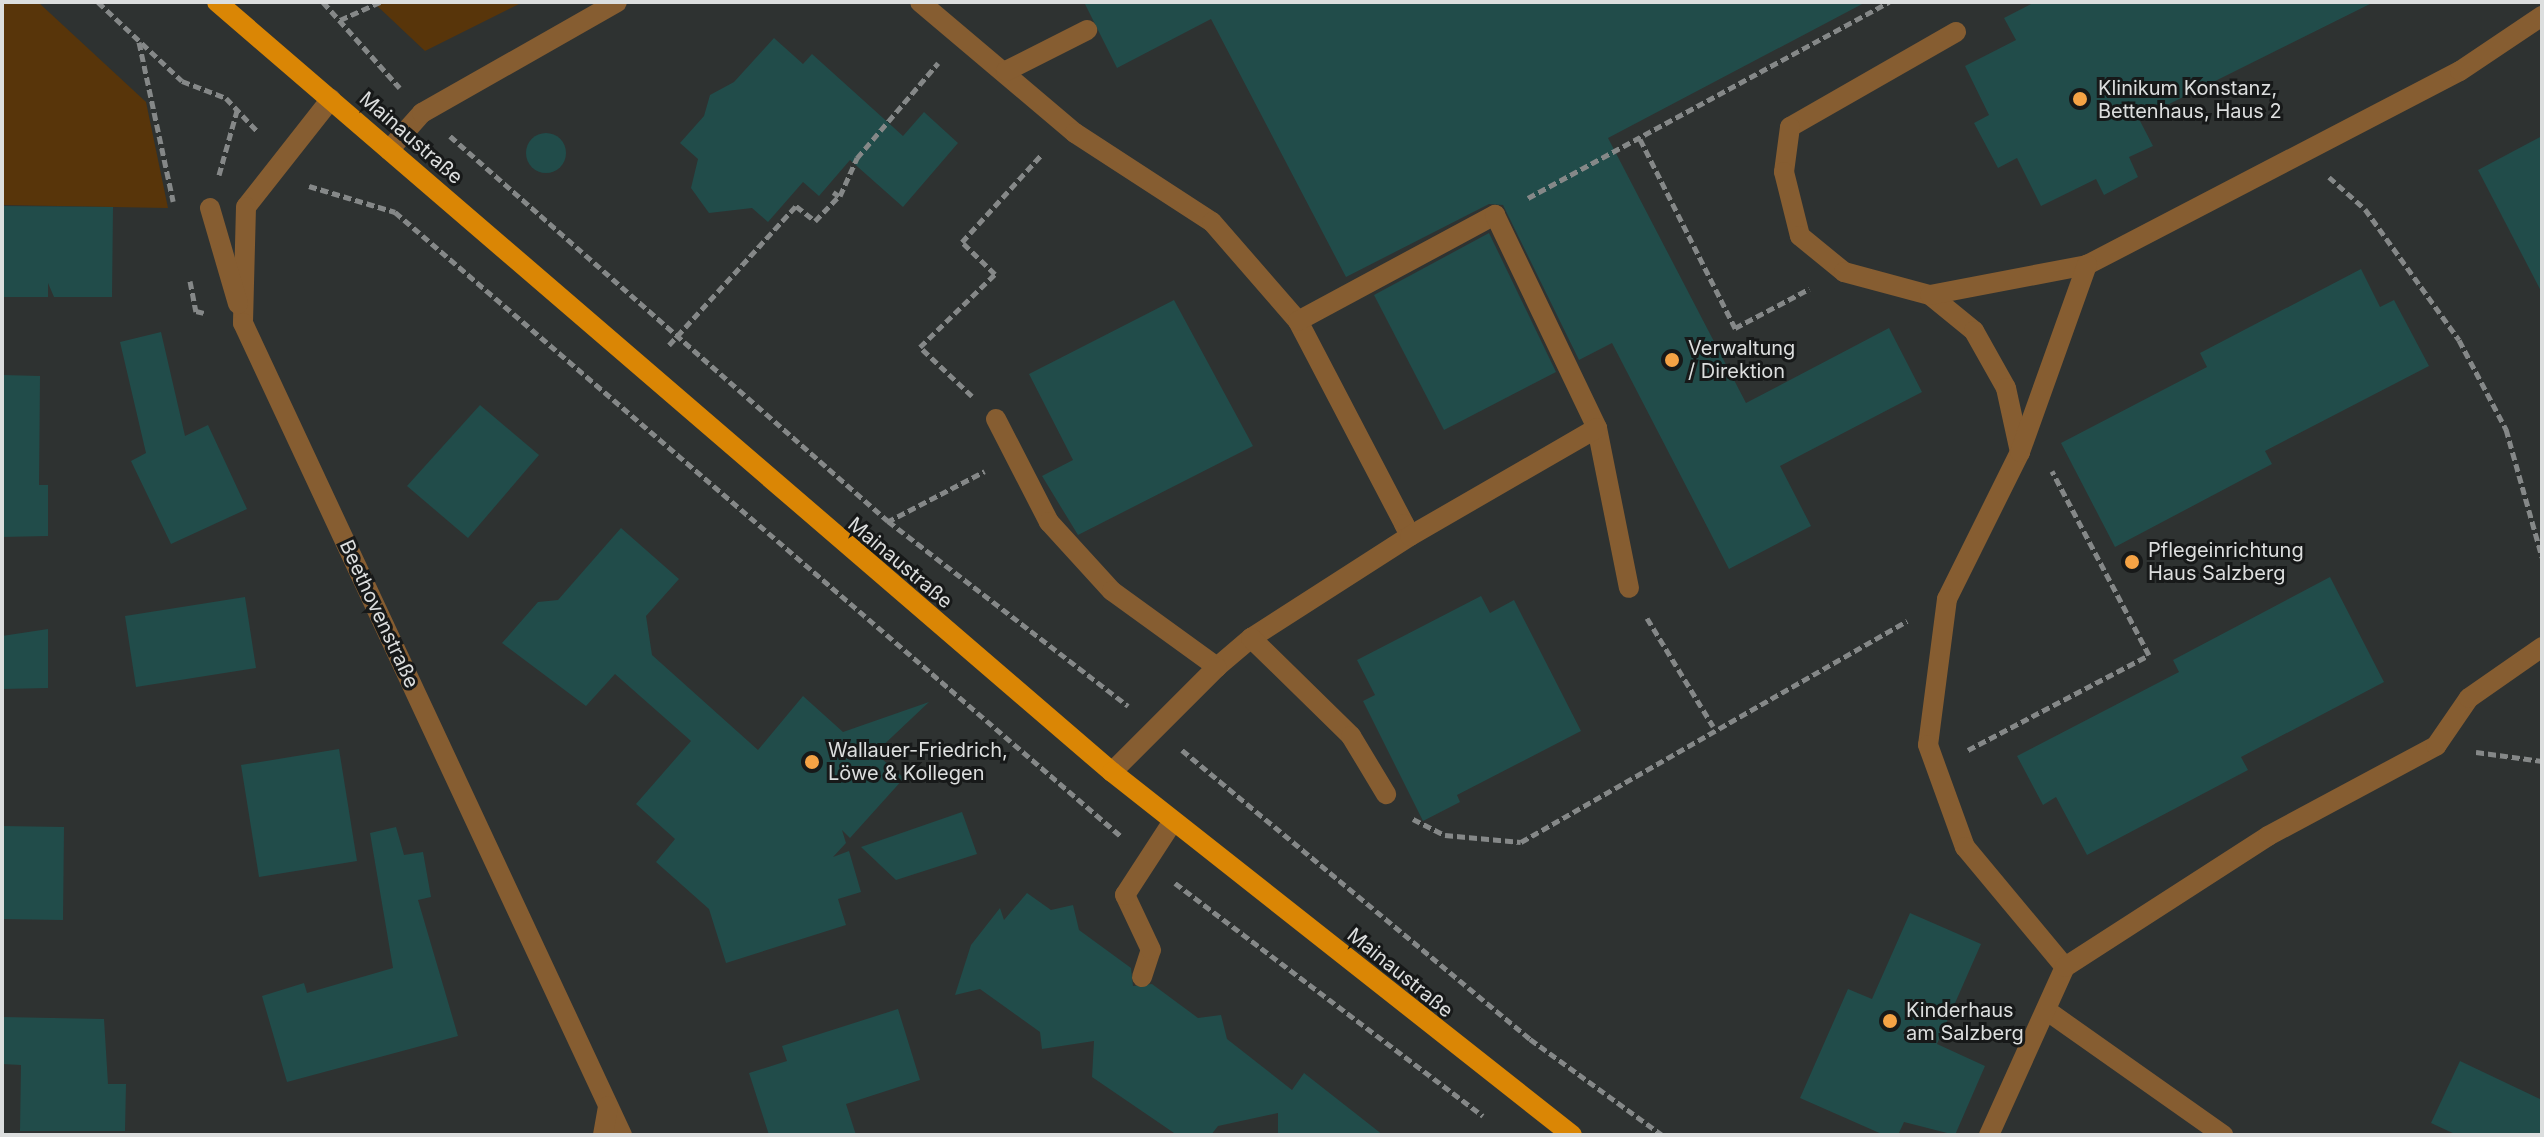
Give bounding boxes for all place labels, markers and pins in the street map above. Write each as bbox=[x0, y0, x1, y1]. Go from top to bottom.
place label: Klinikum Konstanz, Bettenhaus, Haus 2 bbox=[2098, 76, 2282, 123]
marker: Klinikum Konstanz, Bettenhaus, Haus 2 bbox=[2069, 88, 2091, 110]
place label: Verwaltung / Direktion bbox=[1688, 336, 1795, 383]
marker: Verwaltung / Direktion bbox=[1663, 351, 1681, 369]
place label: Pflegeinrichtung Haus Salzberg bbox=[2148, 538, 2304, 585]
marker: Pflegeinrichtung Haus Salzberg bbox=[2123, 553, 2141, 571]
place label: Wallauer-Friedrich, Löwe & Kollegen bbox=[828, 738, 1008, 785]
marker: Wallauer-Friedrich, Löwe & Kollegen bbox=[803, 753, 821, 771]
place label: Kinderhaus am Salzberg bbox=[1906, 998, 2024, 1045]
marker: Kinderhaus am Salzberg bbox=[1881, 1012, 1899, 1030]

